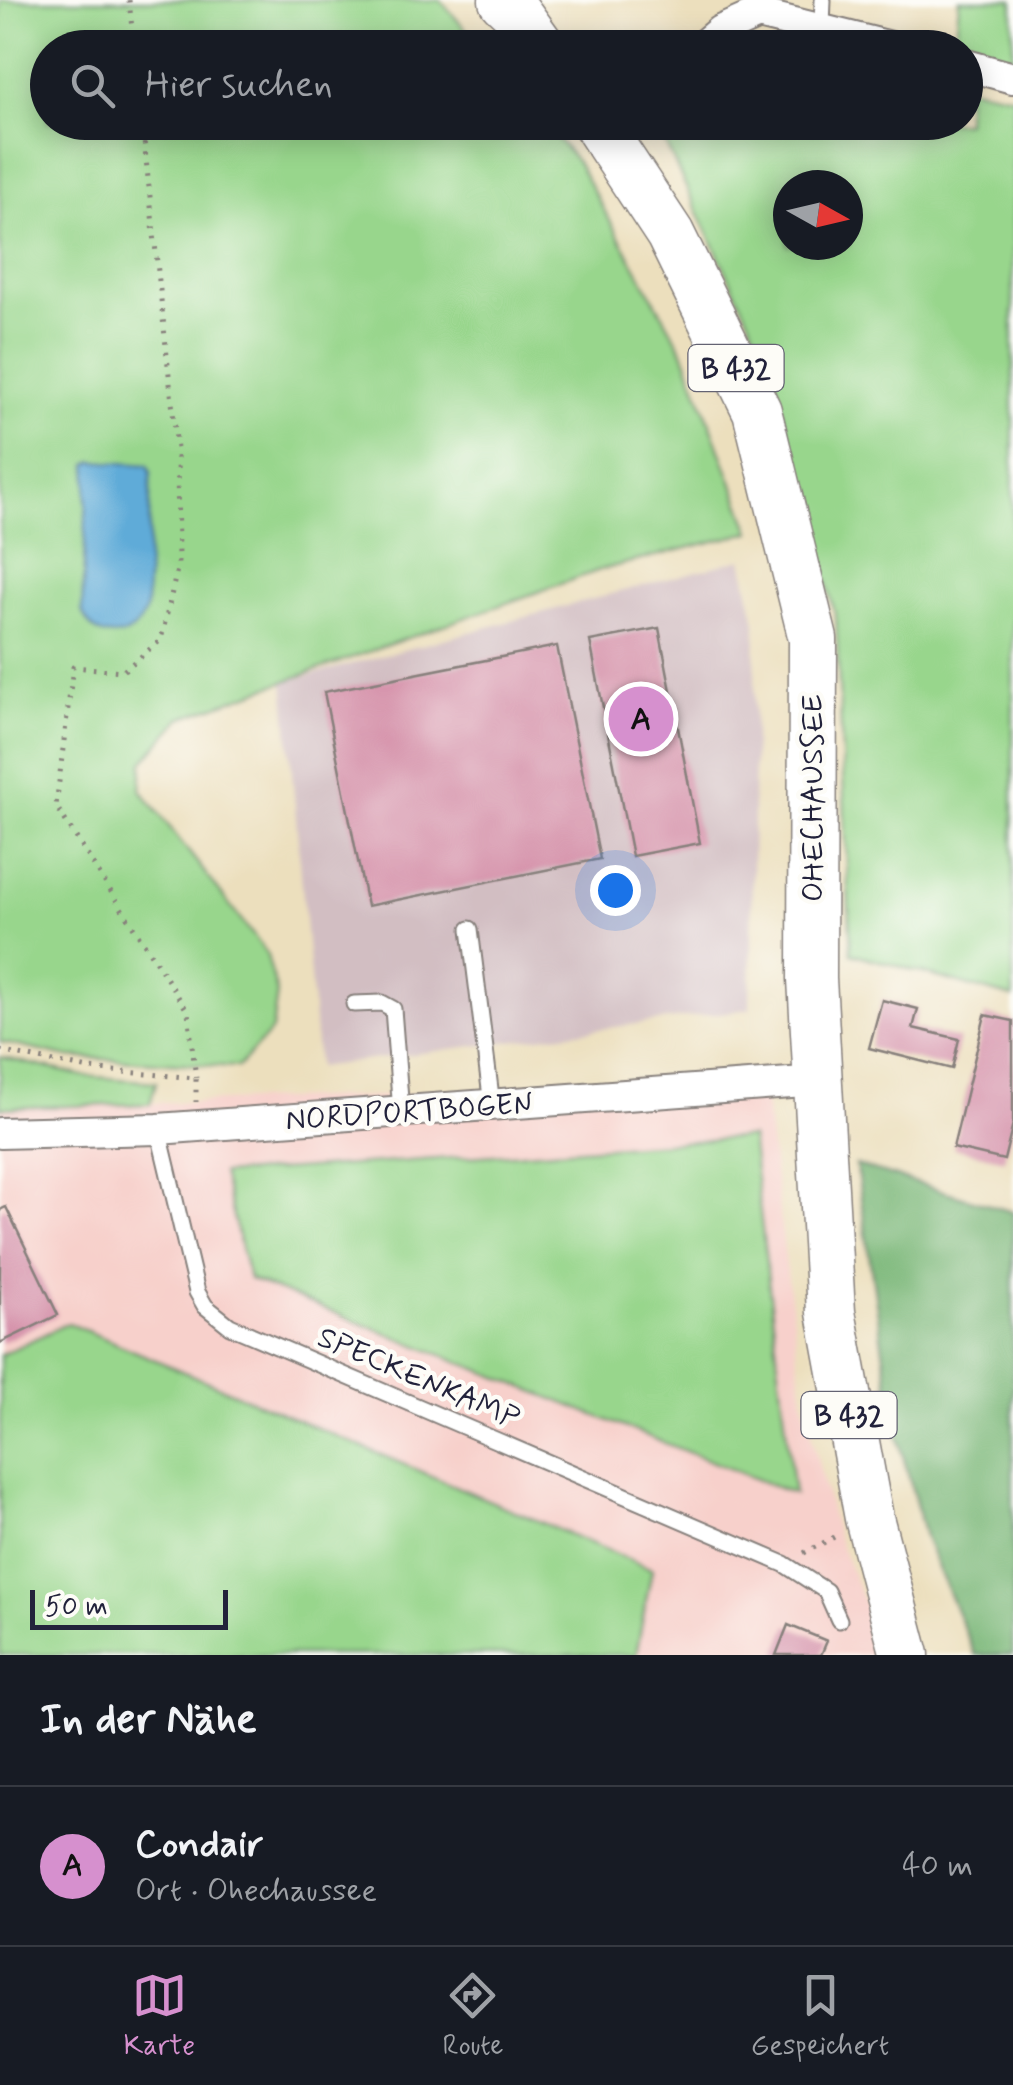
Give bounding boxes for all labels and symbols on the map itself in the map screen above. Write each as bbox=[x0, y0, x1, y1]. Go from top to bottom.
north arrow bbox=[773, 170, 863, 260]
road number: B 432 bbox=[688, 345, 784, 391]
pin: A bbox=[608, 682, 674, 756]
street label: OHECHAUSSEE bbox=[794, 694, 833, 902]
your location bbox=[590, 865, 641, 916]
street label: NORDPORTBOGEN bbox=[284, 1084, 534, 1141]
street label: SPECKENKAMP bbox=[312, 1318, 525, 1438]
road number: B 432 bbox=[802, 1392, 896, 1438]
scale bar bbox=[30, 1585, 228, 1630]

